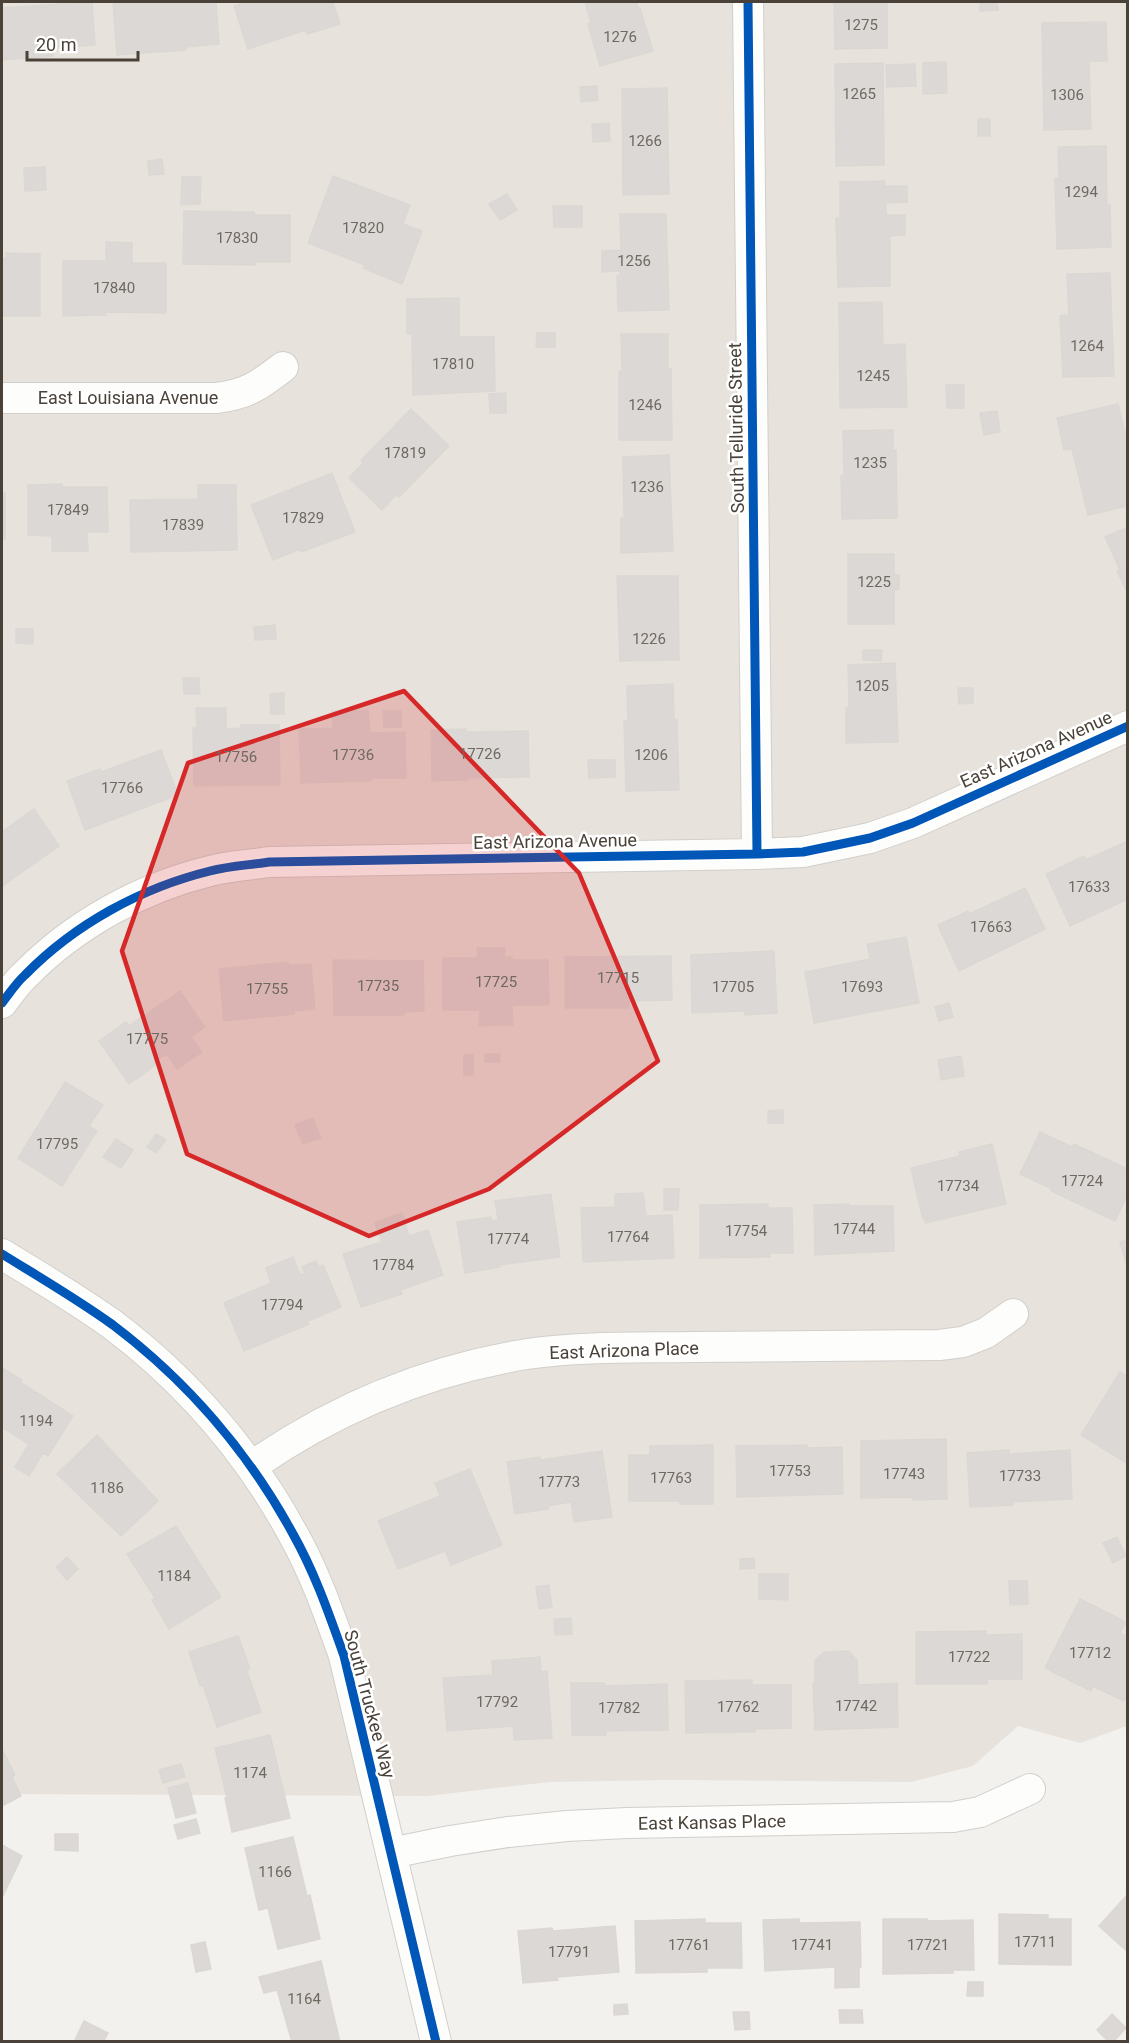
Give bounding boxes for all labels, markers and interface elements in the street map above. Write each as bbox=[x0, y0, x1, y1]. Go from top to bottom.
house number: 1275 bbox=[844, 16, 878, 34]
scale bar bbox=[27, 24, 138, 62]
house number: 1276 bbox=[603, 28, 637, 46]
text: 20 m bbox=[36, 34, 76, 55]
house number: 1265 bbox=[842, 85, 876, 103]
house number: 1306 bbox=[1050, 86, 1084, 104]
house number: 1266 bbox=[628, 132, 662, 150]
house number: 1294 bbox=[1064, 183, 1098, 201]
house number: 17820 bbox=[342, 219, 384, 237]
house number: 17830 bbox=[216, 229, 258, 247]
house number: 1256 bbox=[617, 252, 651, 270]
house number: 17840 bbox=[93, 279, 135, 297]
house number: 1264 bbox=[1070, 337, 1104, 355]
street label: South Telluride Street bbox=[724, 342, 748, 514]
house number: 17810 bbox=[432, 355, 474, 373]
house number: 1245 bbox=[856, 367, 890, 385]
street label: East Louisiana Avenue bbox=[38, 387, 218, 408]
house number: 1246 bbox=[628, 396, 662, 414]
house number: 17819 bbox=[384, 444, 426, 462]
house number: 1235 bbox=[853, 454, 887, 472]
house number: 1236 bbox=[630, 478, 664, 496]
house number: 17849 bbox=[47, 501, 89, 519]
house number: 17829 bbox=[282, 509, 324, 527]
house number: 17839 bbox=[162, 516, 204, 534]
house number: 1225 bbox=[857, 573, 891, 591]
house number: 1226 bbox=[632, 630, 666, 648]
house number: 1205 bbox=[855, 677, 889, 695]
street label: East Arizona Avenue bbox=[957, 706, 1115, 792]
house number: 17726 bbox=[459, 745, 501, 763]
house number: 17736 bbox=[332, 746, 374, 764]
house number: 1206 bbox=[634, 746, 668, 764]
house number: 17756 bbox=[215, 748, 257, 766]
house number: 17766 bbox=[101, 779, 143, 797]
street label: East Arizona Avenue bbox=[473, 829, 637, 853]
house number: 17633 bbox=[1068, 878, 1110, 896]
house number: 17663 bbox=[970, 918, 1012, 936]
house number: 17715 bbox=[597, 969, 639, 987]
house number: 17725 bbox=[475, 973, 517, 991]
house number: 17735 bbox=[357, 977, 399, 995]
house number: 17705 bbox=[712, 978, 754, 996]
house number: 17693 bbox=[841, 978, 883, 996]
house number: 17755 bbox=[246, 980, 288, 998]
house number: 17775 bbox=[126, 1030, 168, 1048]
house number: 17795 bbox=[36, 1135, 78, 1153]
house number: 17724 bbox=[1061, 1172, 1104, 1190]
house number: 17734 bbox=[937, 1177, 980, 1195]
house number: 17744 bbox=[833, 1220, 876, 1238]
house number: 17754 bbox=[725, 1222, 768, 1240]
house number: 17764 bbox=[607, 1228, 650, 1246]
house number: 17774 bbox=[487, 1230, 530, 1248]
house number: 17784 bbox=[372, 1256, 415, 1274]
house number: 17794 bbox=[261, 1296, 304, 1314]
street label: East Arizona Place bbox=[549, 1337, 699, 1363]
house number: 1194 bbox=[19, 1412, 53, 1430]
house number: 17753 bbox=[769, 1462, 811, 1480]
house number: 17743 bbox=[883, 1465, 925, 1483]
house number: 17733 bbox=[999, 1467, 1041, 1485]
house number: 17763 bbox=[650, 1469, 692, 1487]
house number: 17773 bbox=[538, 1473, 580, 1491]
house number: 1186 bbox=[90, 1479, 124, 1497]
house number: 1184 bbox=[157, 1567, 191, 1585]
street label: South Truckee Way bbox=[340, 1628, 400, 1781]
house number: 17712 bbox=[1069, 1644, 1111, 1662]
house number: 17722 bbox=[948, 1648, 990, 1666]
house number: 17792 bbox=[476, 1693, 518, 1711]
house number: 17742 bbox=[835, 1697, 877, 1715]
house number: 17762 bbox=[717, 1698, 759, 1716]
house number: 17782 bbox=[598, 1699, 640, 1717]
house number: 1174 bbox=[233, 1764, 267, 1782]
street label: East Kansas Place bbox=[638, 1810, 786, 1834]
house number: 1166 bbox=[258, 1863, 292, 1881]
house number: 17711 bbox=[1014, 1933, 1056, 1951]
house number: 17761 bbox=[668, 1936, 710, 1954]
house number: 17741 bbox=[791, 1936, 833, 1954]
house number: 17721 bbox=[907, 1936, 949, 1954]
house number: 17791 bbox=[548, 1943, 590, 1961]
house number: 1164 bbox=[287, 1990, 321, 2008]

